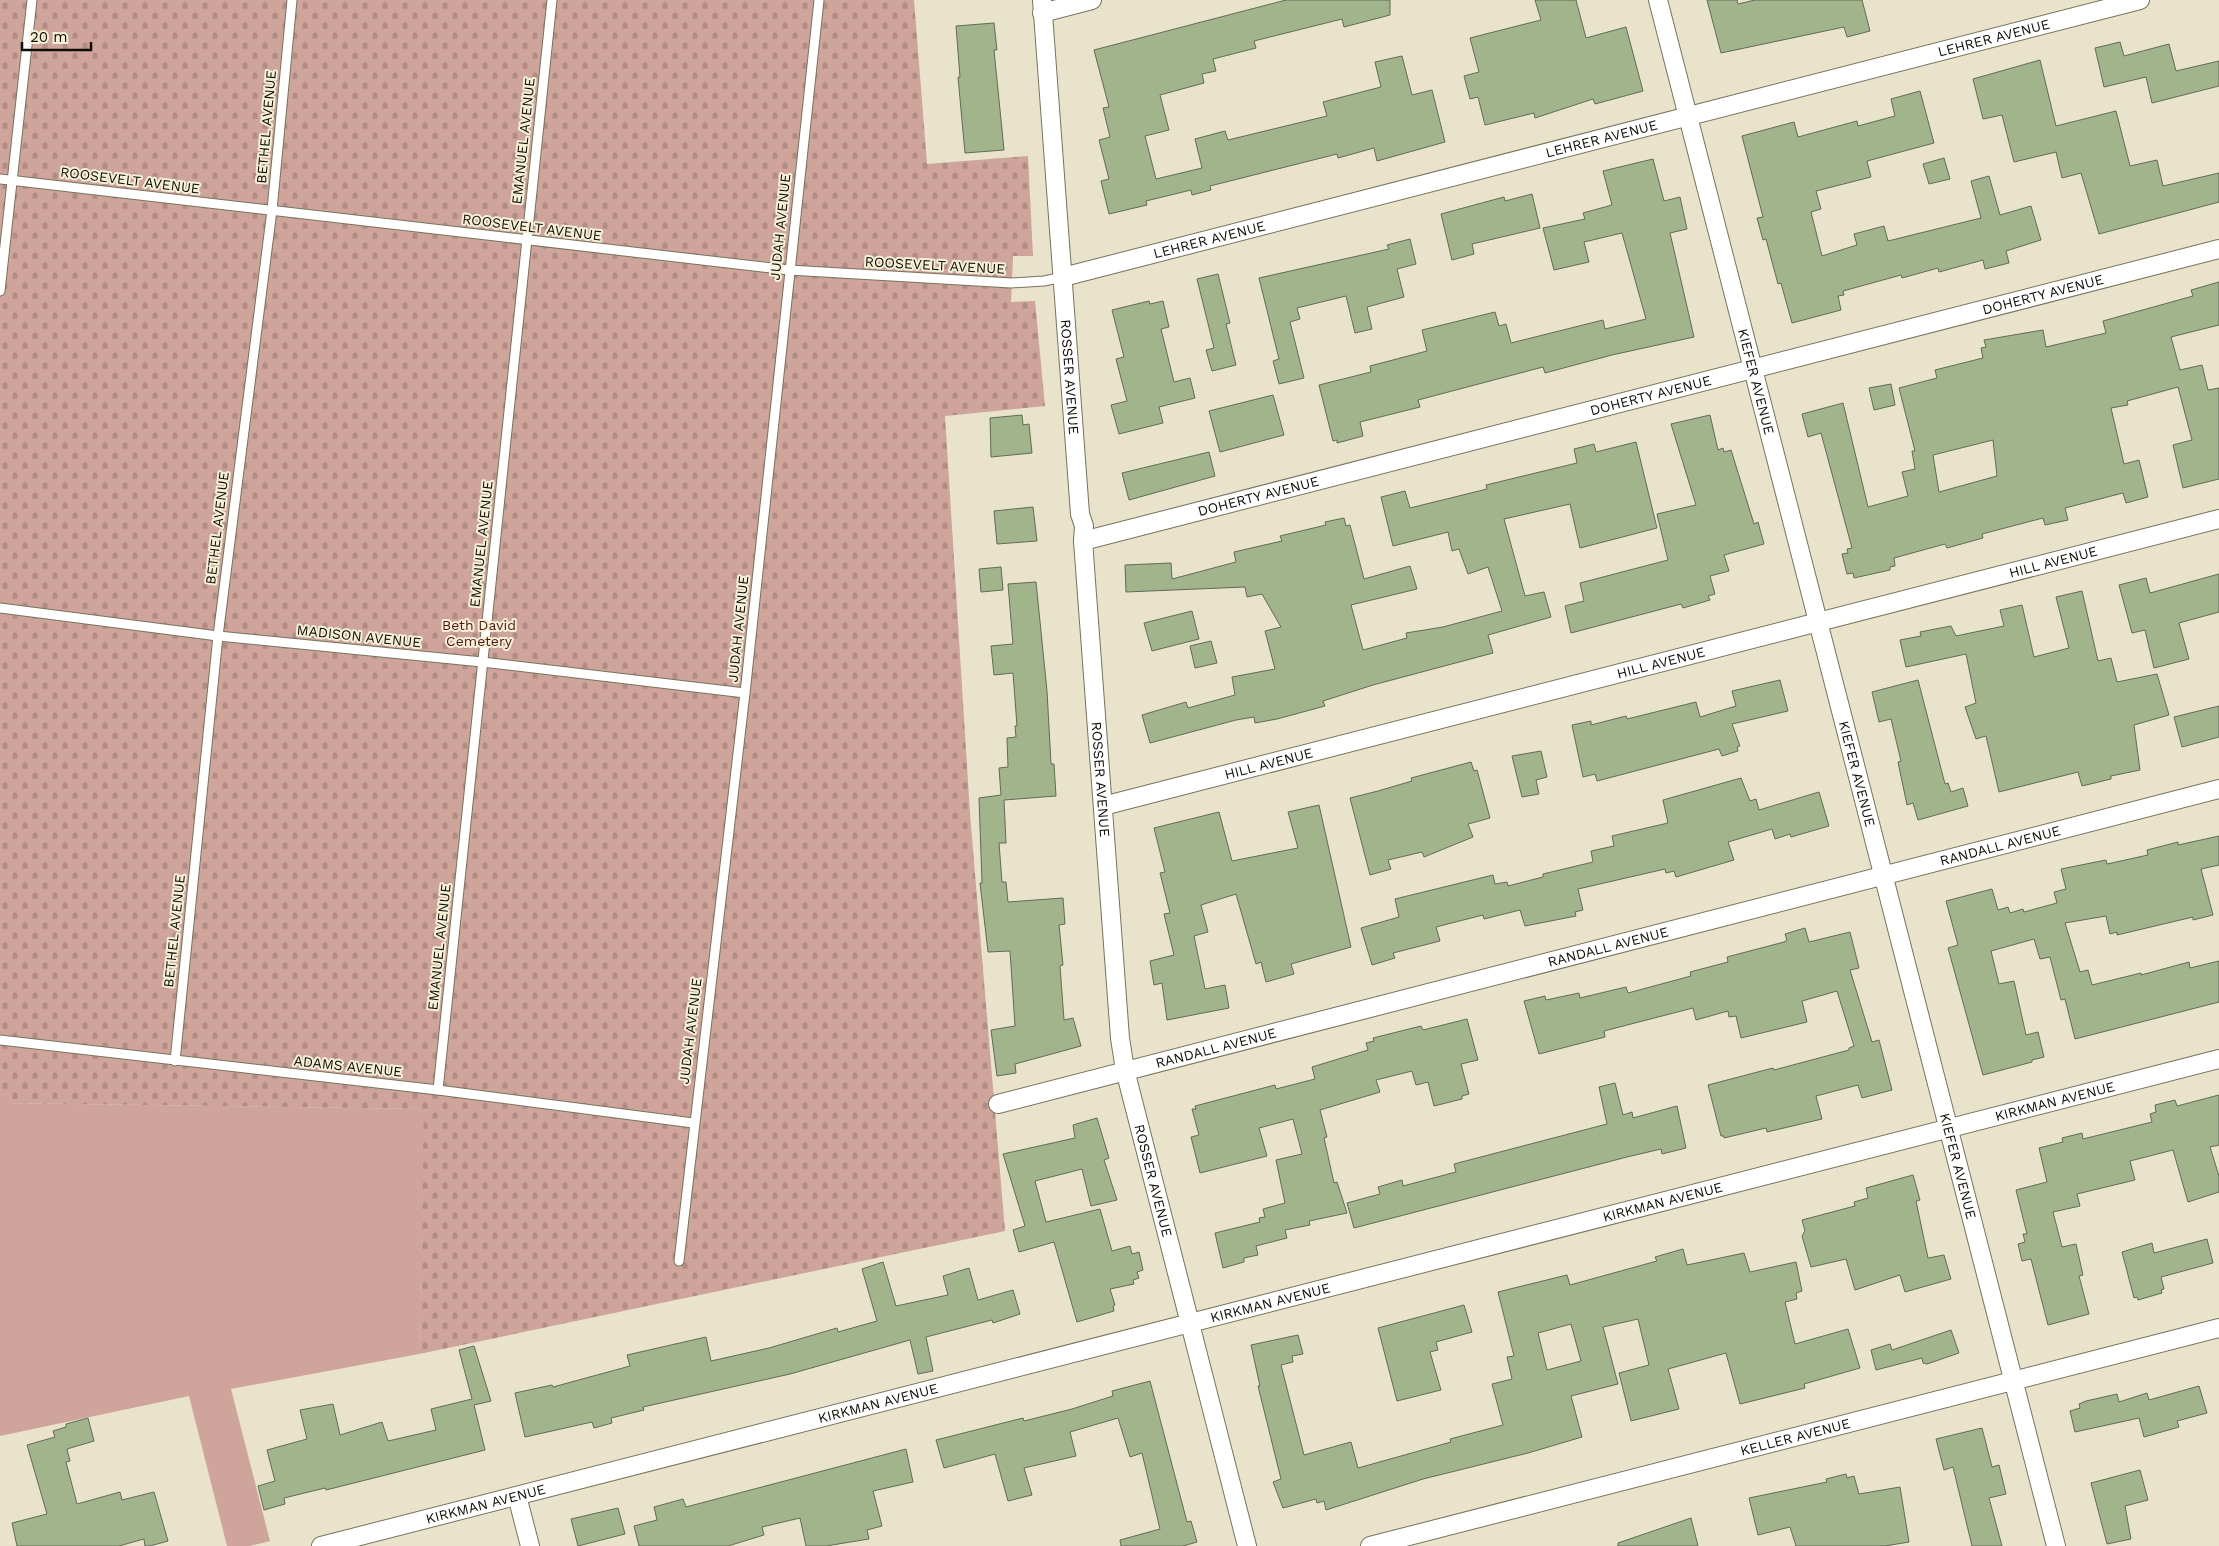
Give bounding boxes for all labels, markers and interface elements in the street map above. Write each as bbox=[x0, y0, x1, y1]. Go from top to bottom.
street label: LEHRER AVENUE bbox=[1936, 16, 2051, 60]
scale bar bbox=[22, 20, 91, 52]
text: 20 m bbox=[30, 28, 68, 46]
street label: BETHEL AVENUE bbox=[253, 70, 279, 184]
street label: EMANUEL AVENUE bbox=[508, 77, 538, 205]
street label: LEHRER AVENUE bbox=[1544, 116, 1659, 161]
street label: ROOSEVELT AVENUE bbox=[59, 164, 201, 197]
street label: JUDAH AVENUE bbox=[766, 173, 794, 281]
street label: ROOSEVELT AVENUE bbox=[461, 211, 603, 244]
street label: LEHRER AVENUE bbox=[1152, 217, 1267, 261]
street label: ROOSEVELT AVENUE bbox=[864, 253, 1006, 277]
street label: DOHERTY AVENUE bbox=[1981, 271, 2105, 318]
street label: ROSSER AVENUE bbox=[1058, 319, 1082, 435]
street label: KIEFER AVENUE bbox=[1735, 327, 1778, 436]
street label: DOHERTY AVENUE bbox=[1588, 372, 1713, 418]
street label: BETHEL AVENUE bbox=[202, 471, 232, 585]
street label: DOHERTY AVENUE bbox=[1196, 473, 1321, 519]
street label: EMANUEL AVENUE bbox=[466, 480, 496, 608]
street label: HILL AVENUE bbox=[2007, 543, 2099, 581]
street label: JUDAH AVENUE bbox=[724, 575, 752, 683]
park label: Beth David Cemetery bbox=[442, 617, 516, 649]
street label: MADISON AVENUE bbox=[296, 622, 422, 650]
street label: HILL AVENUE bbox=[1615, 643, 1707, 682]
street label: KIEFER AVENUE bbox=[1836, 719, 1879, 829]
street label: ROSSER AVENUE bbox=[1088, 721, 1113, 838]
street label: HILL AVENUE bbox=[1223, 744, 1315, 782]
street label: RANDALL AVENUE bbox=[1938, 822, 2062, 869]
street label: BETHEL AVENUE bbox=[160, 874, 188, 988]
street label: EMANUEL AVENUE bbox=[424, 883, 454, 1011]
street label: RANDALL AVENUE bbox=[1546, 923, 1670, 970]
street label: JUDAH AVENUE bbox=[676, 977, 704, 1085]
street label: RANDALL AVENUE bbox=[1154, 1025, 1278, 1071]
street label: ADAMS AVENUE bbox=[293, 1052, 403, 1080]
street label: KIRKMAN AVENUE bbox=[1993, 1078, 2117, 1124]
street label: KIEFER AVENUE bbox=[1937, 1111, 1980, 1221]
street label: ROSSER AVENUE bbox=[1131, 1123, 1175, 1239]
street label: KIRKMAN AVENUE bbox=[1601, 1179, 1724, 1225]
street label: KIRKMAN AVENUE bbox=[1209, 1279, 1332, 1325]
street label: KIRKMAN AVENUE bbox=[816, 1380, 940, 1426]
street label: KELLER AVENUE bbox=[1739, 1415, 1852, 1459]
street label: KIRKMAN AVENUE bbox=[424, 1481, 547, 1527]

